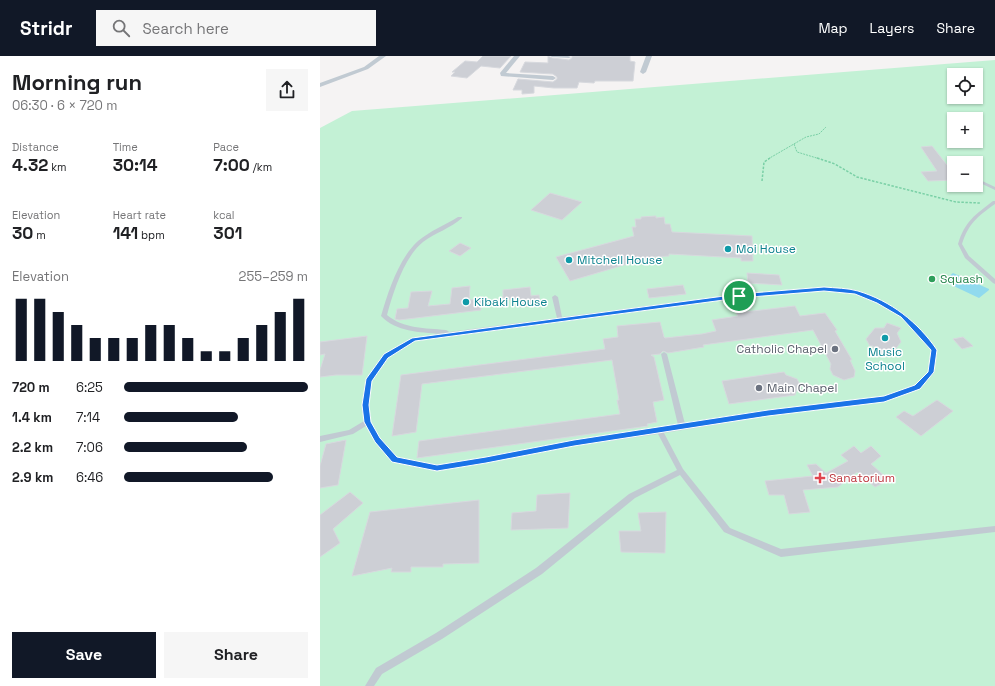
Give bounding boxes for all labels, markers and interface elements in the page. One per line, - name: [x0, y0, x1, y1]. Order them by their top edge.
- search box: [96, 10, 376, 46]
- text: Stridr: [20, 16, 72, 41]
- icon: search: [110, 17, 132, 39]
- text: Search here: [142, 19, 229, 38]
- text: Map: [818, 19, 848, 37]
- text: Layers: [870, 19, 914, 37]
- text: Share: [936, 19, 975, 37]
- text: Morning run: [12, 68, 142, 96]
- map controls: [947, 68, 983, 192]
- button: locate: [947, 68, 983, 104]
- button: share: [266, 69, 308, 111]
- text: 06:30 · 6 × 720 m: [12, 97, 117, 114]
- button: +: [947, 112, 983, 148]
- text: Distance: [12, 140, 59, 154]
- text: Time: [113, 140, 138, 154]
- text: Pace: [213, 140, 239, 154]
- text: 4.32: [12, 154, 48, 176]
- text: 30:14: [113, 154, 158, 176]
- text: 7:00: [213, 154, 250, 176]
- button: −: [947, 156, 983, 192]
- text: km: [48, 160, 67, 174]
- text: /km: [250, 160, 272, 174]
- text: Elevation: [12, 208, 60, 222]
- text: Heart rate: [113, 208, 166, 222]
- text: kcal: [213, 208, 235, 222]
- text: 30: [12, 222, 33, 244]
- text: 141: [113, 222, 138, 244]
- text: 301: [213, 222, 242, 244]
- text: m: [33, 228, 46, 242]
- text: bpm: [138, 228, 165, 242]
- place label: Moi House: [736, 241, 796, 257]
- marker: Moi House: [723, 244, 733, 254]
- place label: Mitchell House: [577, 252, 662, 268]
- marker: Mitchell House: [564, 255, 574, 265]
- text: Elevation: [12, 268, 69, 285]
- text: 255–259 m: [239, 268, 308, 285]
- place label: Squash: [940, 271, 983, 287]
- marker: Squash: [927, 274, 937, 284]
- pin: [722, 279, 756, 313]
- icon: arrive: [728, 285, 750, 307]
- place label: Kibaki House: [474, 294, 547, 310]
- marker: Kibaki House: [461, 297, 471, 307]
- marker: Music School: [880, 333, 890, 343]
- place label: Catholic Chapel: [737, 341, 827, 357]
- marker: Catholic Chapel: [830, 344, 840, 354]
- place label: Music School: [865, 344, 905, 374]
- text: 720 m: [12, 379, 50, 396]
- text: 6:25: [76, 379, 103, 396]
- place label: Main Chapel: [767, 380, 837, 396]
- marker: Main Chapel: [754, 383, 764, 393]
- text: 1.4 km: [12, 409, 52, 426]
- text: 7:14: [76, 409, 100, 426]
- text: 2.2 km: [12, 439, 53, 456]
- text: 7:06: [76, 439, 103, 456]
- text: 2.9 km: [12, 469, 53, 486]
- text: 6:46: [76, 469, 103, 486]
- place label: Sanatorium: [829, 470, 895, 486]
- marker: Sanatorium: [814, 472, 826, 484]
- button: Save: [12, 632, 156, 678]
- button: Share: [164, 632, 308, 678]

